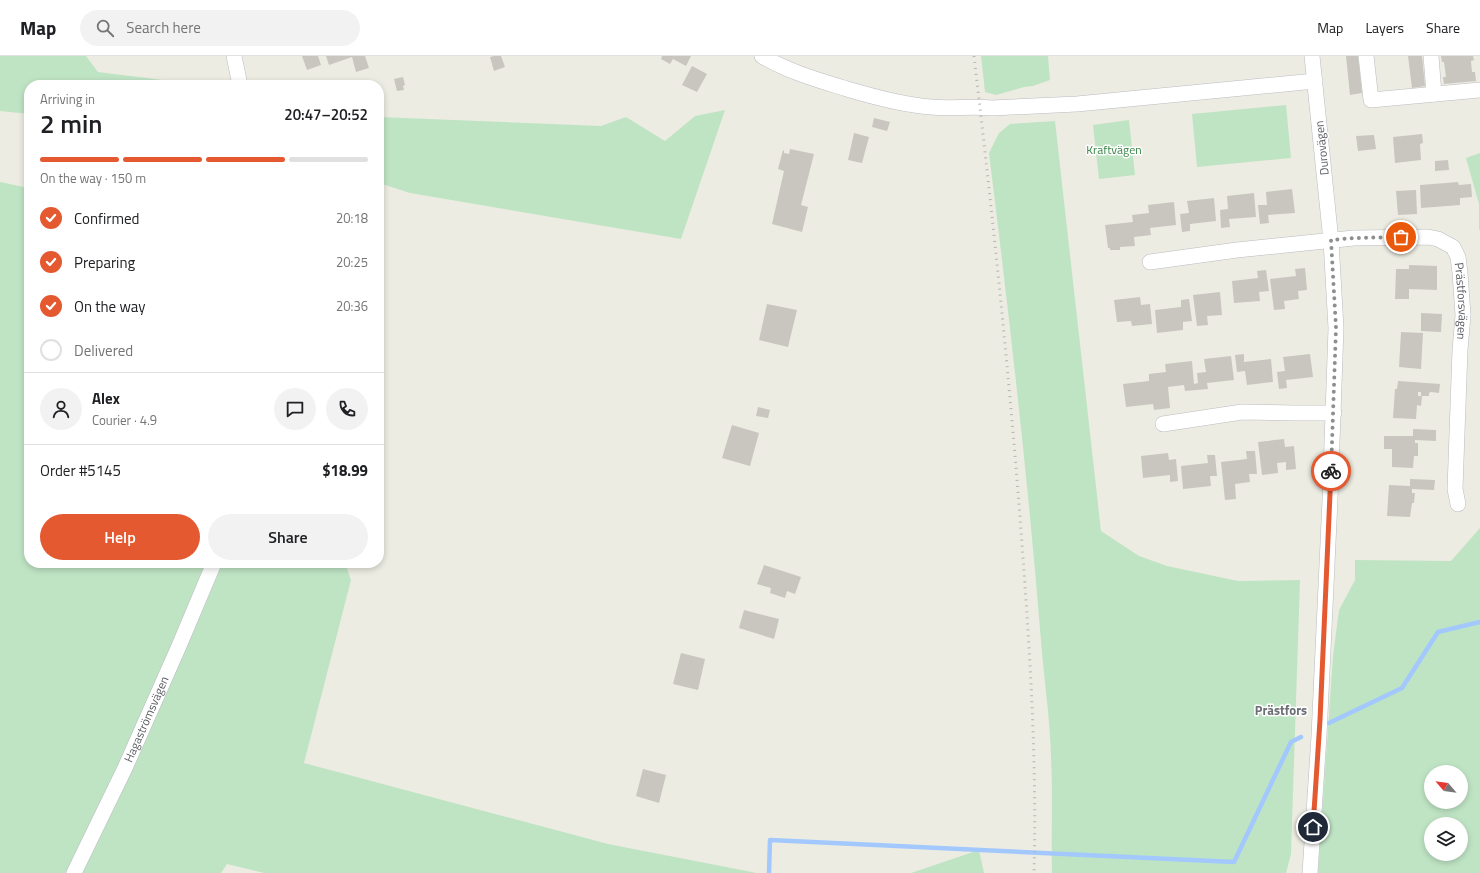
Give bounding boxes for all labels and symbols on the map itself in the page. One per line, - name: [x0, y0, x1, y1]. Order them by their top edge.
- street label: Durovägen: [1309, 120, 1334, 176]
- park label: Kraftvägen: [1086, 140, 1142, 159]
- pin: [1384, 220, 1418, 254]
- street label: Prästforsvägen: [1450, 261, 1473, 340]
- courier: [1311, 451, 1351, 491]
- street label: Hagaströmsvägen: [119, 673, 174, 765]
- district label: Prästfors: [1255, 700, 1307, 720]
- north arrow: [1424, 765, 1468, 809]
- pin: [1296, 810, 1330, 844]

